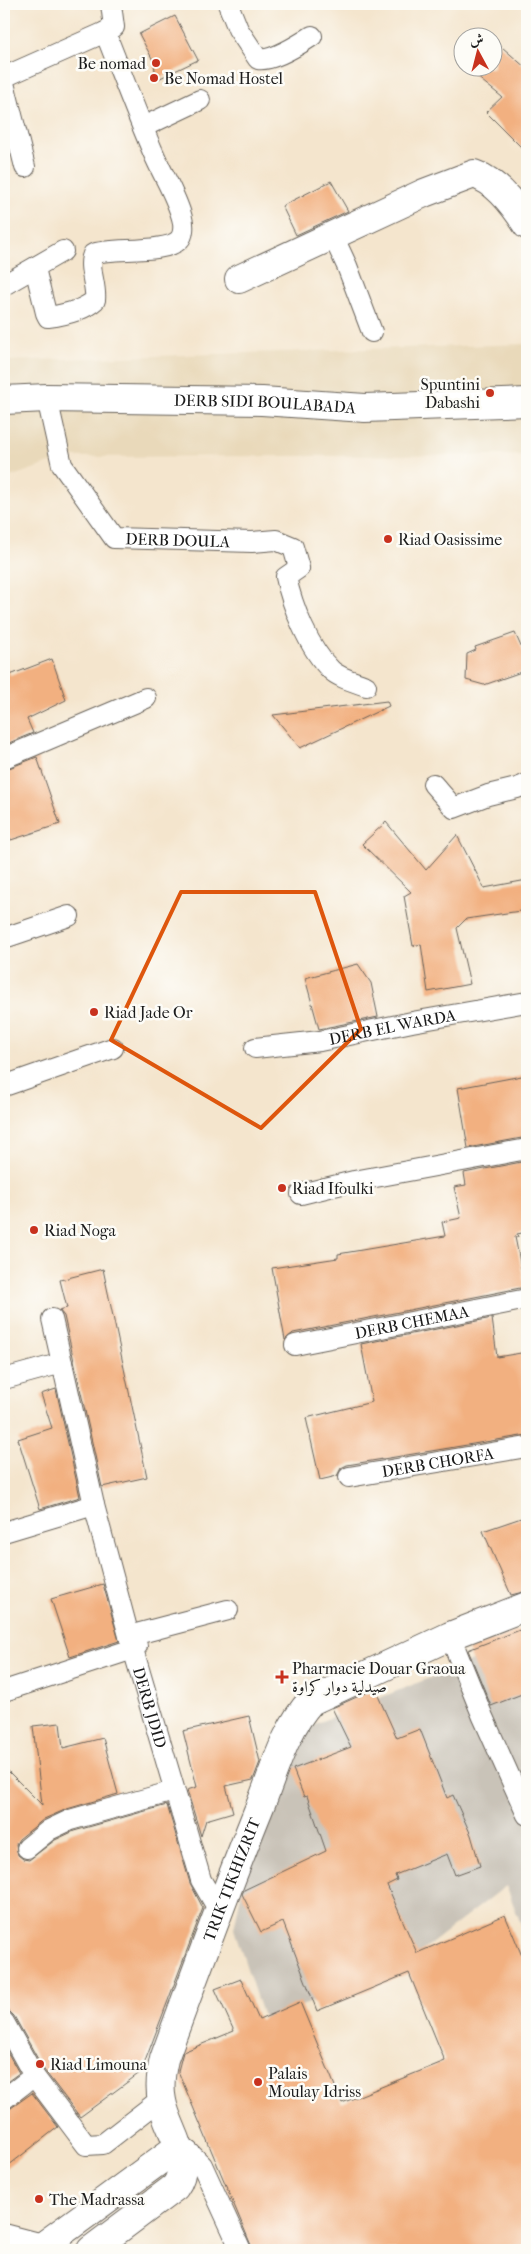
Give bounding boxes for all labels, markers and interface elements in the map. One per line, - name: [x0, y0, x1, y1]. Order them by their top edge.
- north arrow: [454, 28, 504, 78]
- text: ش: [469, 30, 485, 49]
- place label: Be nomad: [78, 54, 146, 73]
- marker: Be nomad: [150, 57, 162, 69]
- place label: Be Nomad Hostel: [164, 69, 284, 88]
- marker: Be Nomad Hostel: [148, 72, 160, 84]
- place label: Spuntini Dabashi: [420, 375, 480, 412]
- marker: Spuntini Dabashi: [484, 387, 496, 399]
- street label: DERB SIDI BOULABADA: [174, 390, 357, 417]
- street label: DERB DOULA: [125, 529, 231, 551]
- place label: Riad Oasissime: [398, 530, 502, 549]
- marker: Riad Oasissime: [382, 533, 394, 545]
- place label: Riad Jade Or: [104, 1003, 193, 1022]
- street label: DERB EL WARDA: [327, 1005, 458, 1048]
- marker: Riad Jade Or: [88, 1006, 100, 1018]
- place label: Riad Ifoulki: [292, 1179, 374, 1198]
- marker: Riad Ifoulki: [276, 1182, 288, 1194]
- place label: Riad Noga: [44, 1221, 116, 1240]
- marker: Riad Noga: [28, 1224, 40, 1236]
- street label: DERB CHEMAA: [353, 1301, 471, 1342]
- street label: DERB CHORFA: [380, 1443, 496, 1481]
- place label: Pharmacie Douar Graoua صيدلية دوار كراوة: [292, 1659, 466, 1697]
- street label: DERB JDID: [129, 1665, 171, 1750]
- marker: Pharmacie Douar Graoua صيدلية دوار كراوة: [276, 1671, 288, 1683]
- street label: TRIK TIKHIZRIT: [199, 1815, 264, 1944]
- place label: Riad Limouna: [50, 2055, 148, 2074]
- marker: Riad Limouna: [34, 2058, 46, 2070]
- place label: Palais Moulay Idriss: [268, 2064, 361, 2101]
- marker: Palais Moulay Idriss: [252, 2076, 264, 2088]
- place label: The Madrassa: [49, 2190, 145, 2209]
- marker: The Madrassa: [33, 2193, 45, 2205]

